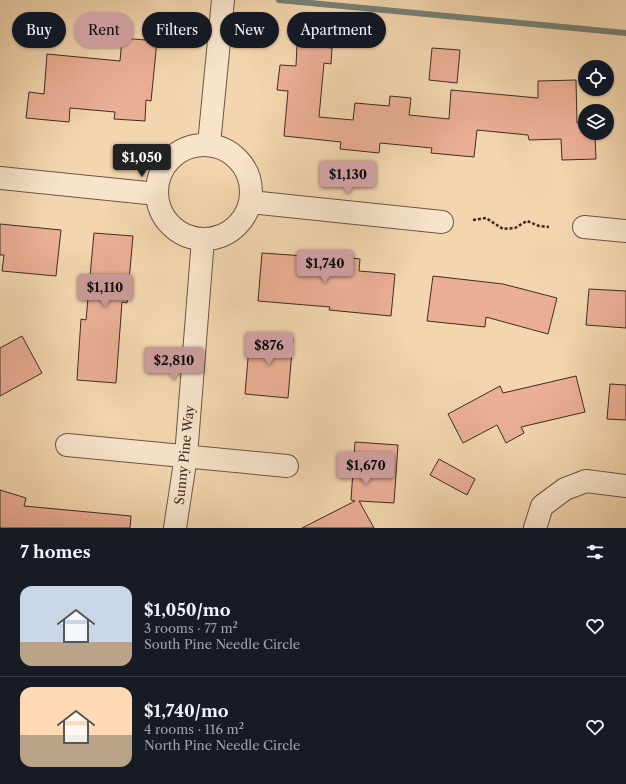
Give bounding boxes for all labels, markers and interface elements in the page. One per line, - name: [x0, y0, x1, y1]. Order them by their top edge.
- chip: Buy: [12, 12, 66, 48]
- chip: Rent: [74, 12, 134, 48]
- chip: Filters: [142, 12, 212, 48]
- chip: New: [220, 12, 279, 48]
- chip: Apartment: [287, 12, 386, 48]
- map controls: [578, 60, 614, 140]
- button: locate: [578, 60, 614, 96]
- button: layers: [578, 104, 614, 140]
- pin: $1,050: [109, 144, 175, 178]
- text: $1,050: [122, 149, 162, 165]
- pin: $1,130: [315, 161, 381, 195]
- text: $1,130: [329, 166, 367, 182]
- pin: $1,740: [292, 250, 358, 284]
- text: $1,740: [306, 255, 344, 271]
- pin: $1,110: [72, 274, 138, 308]
- text: $1,110: [87, 279, 123, 295]
- pin: $876: [245, 332, 293, 366]
- text: $876: [254, 337, 284, 353]
- pin: $2,810: [141, 347, 207, 381]
- text: $2,810: [154, 352, 194, 368]
- street label: Sunny Pine Way: [171, 404, 197, 505]
- pin: $1,670: [333, 452, 399, 486]
- text: $1,670: [346, 457, 386, 473]
- icon: filters: [584, 541, 606, 563]
- text: 7 homes: [20, 542, 91, 562]
- text: $1,050/mo: [144, 600, 231, 620]
- icon: home: [52, 602, 100, 650]
- icon: heart: [584, 615, 606, 637]
- text: 3 rooms · 77 m²: [144, 620, 238, 636]
- text: South Pine Needle Circle: [144, 636, 300, 652]
- text: $1,740/mo: [144, 701, 229, 721]
- icon: home: [52, 703, 100, 751]
- icon: heart: [584, 716, 606, 738]
- text: 4 rooms · 116 m²: [144, 721, 244, 737]
- text: North Pine Needle Circle: [144, 737, 300, 753]

